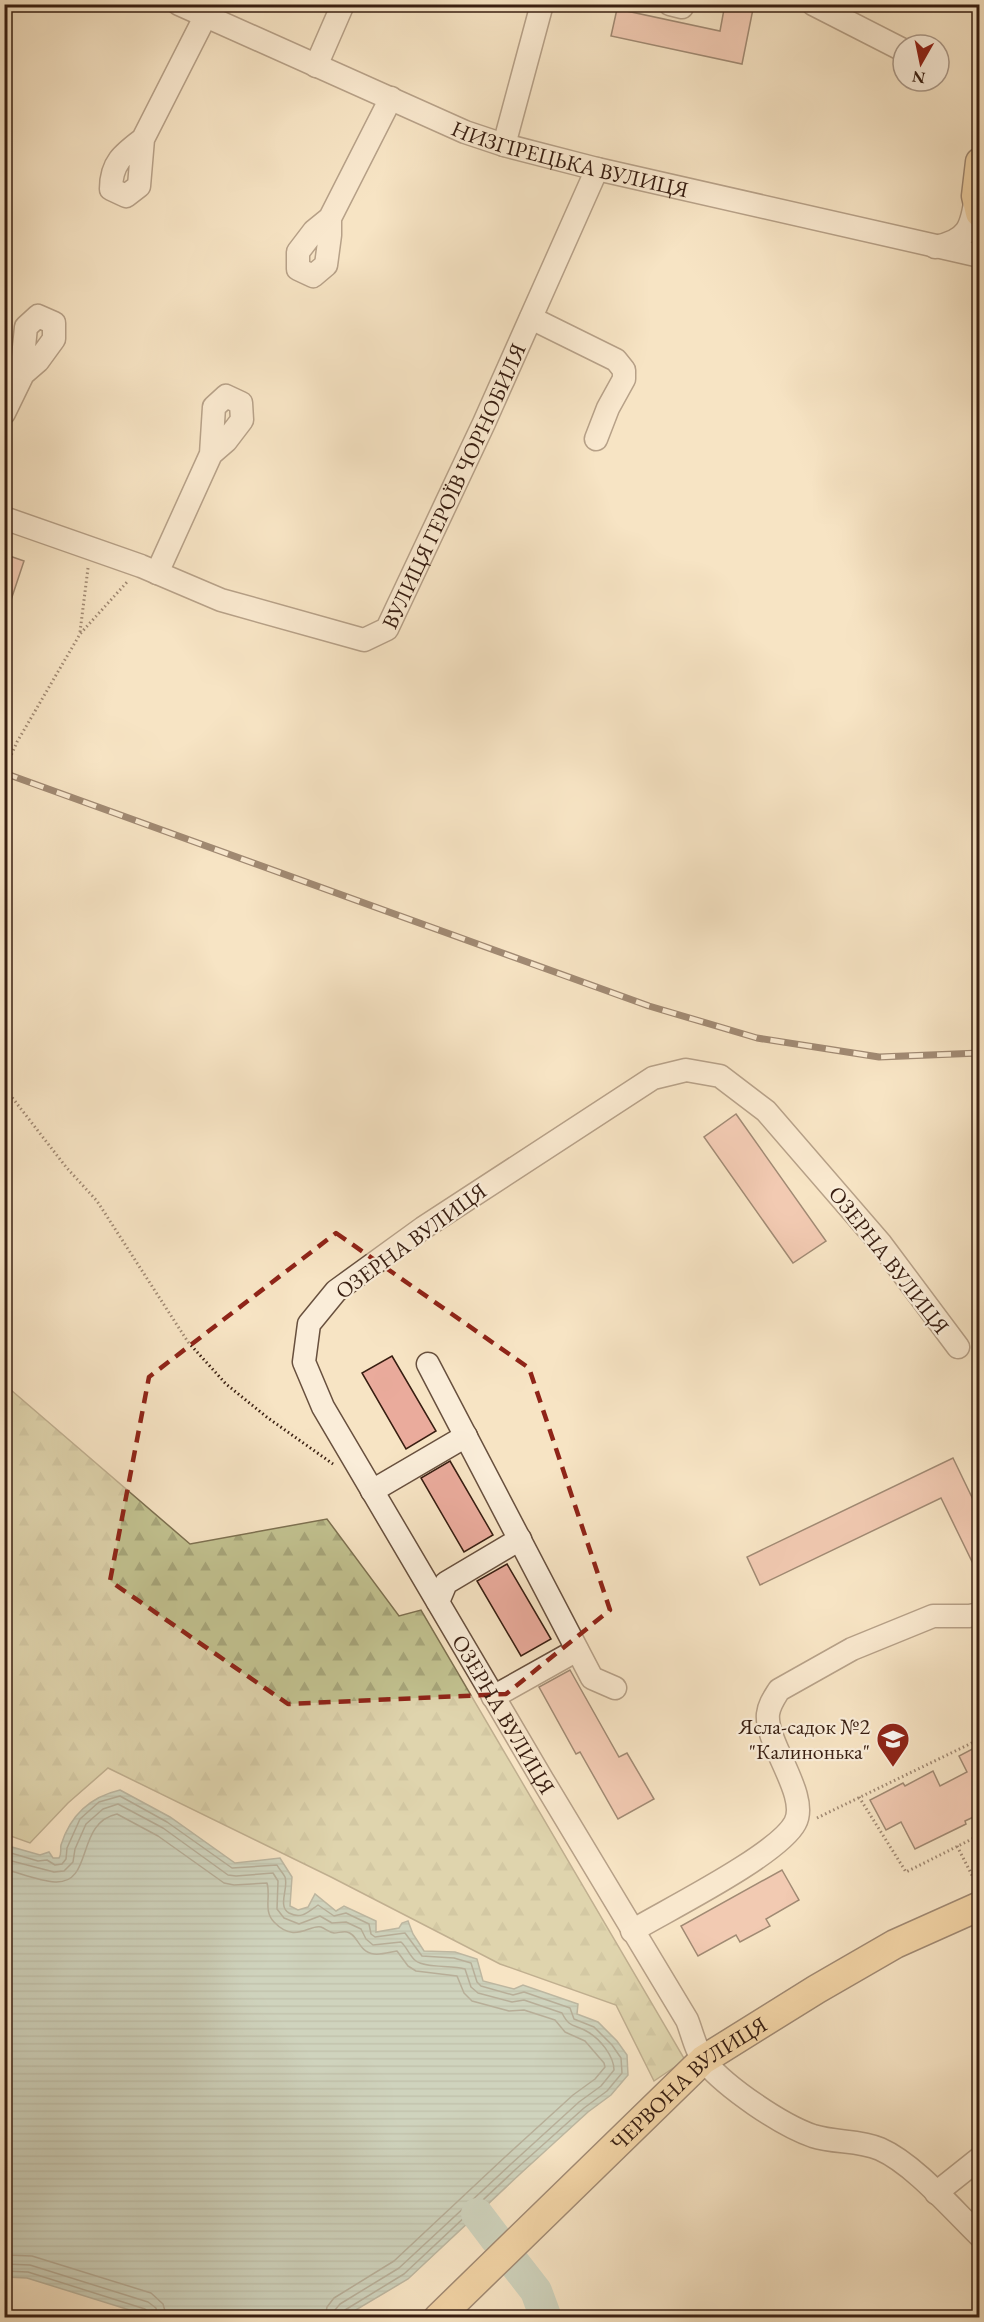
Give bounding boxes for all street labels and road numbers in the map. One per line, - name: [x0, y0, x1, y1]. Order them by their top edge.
- street label: НИЗГІРЕЦЬКА ВУЛИЦЯ: [447, 113, 692, 204]
- street label: ВУЛИЦЯ ГЕРОЇВ ЧОРНОБИЛЯ: [375, 338, 532, 633]
- street label: ОЗЕРНА ВУЛИЦЯ: [330, 1176, 493, 1306]
- street label: ОЗЕРНА ВУЛИЦЯ: [822, 1180, 956, 1340]
- street label: ОЗЕРНА ВУЛИЦЯ: [446, 1629, 562, 1800]
- street label: ЧЕРВОНА ВУЛИЦЯ: [604, 2009, 773, 2157]

